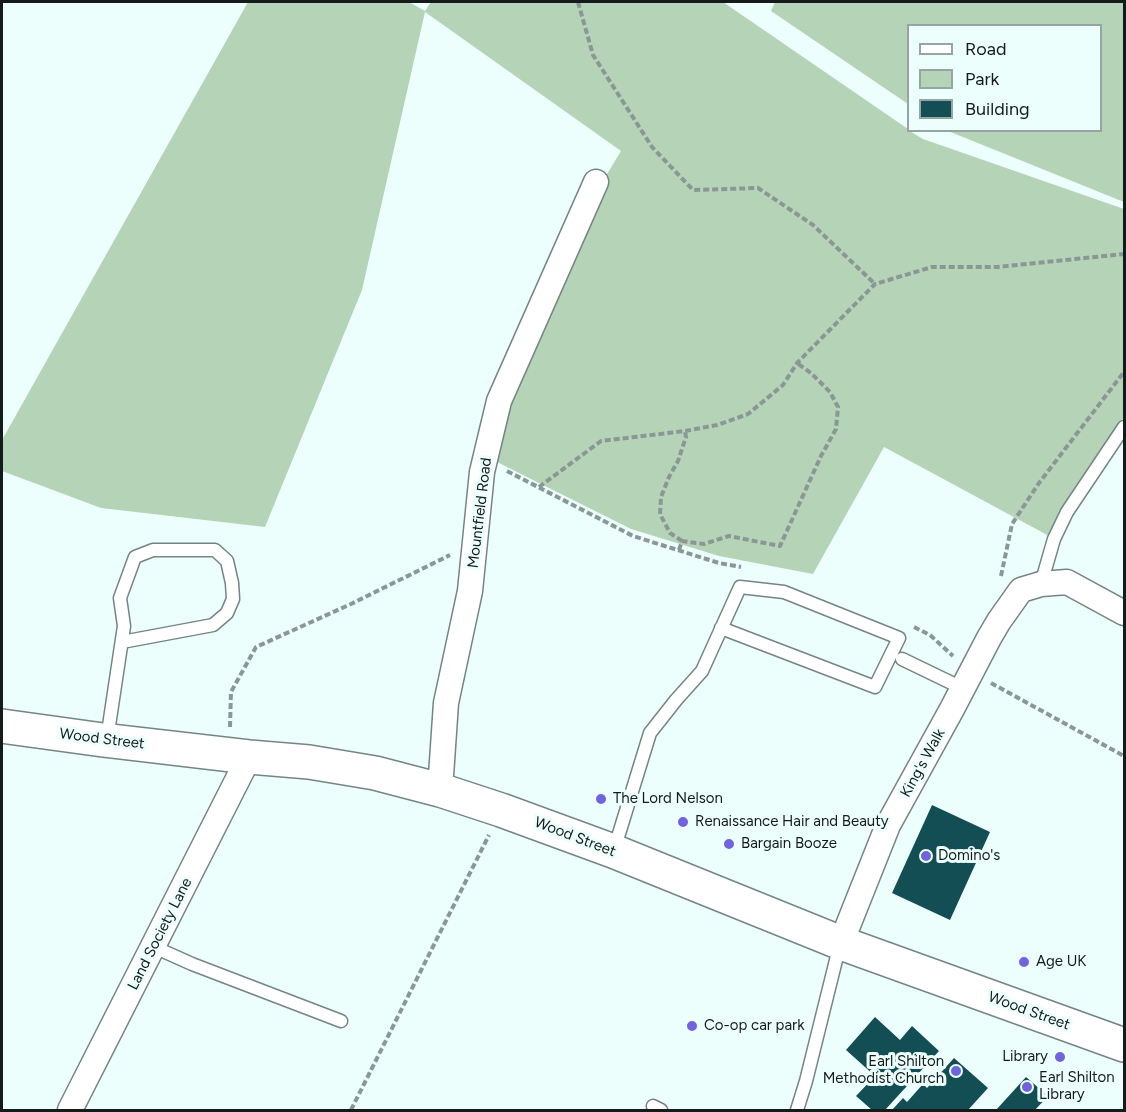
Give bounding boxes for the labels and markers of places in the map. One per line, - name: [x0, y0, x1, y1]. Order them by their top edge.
- place label: The Lord Nelson: [613, 790, 723, 808]
- marker: The Lord Nelson: [594, 792, 608, 806]
- place label: Renaissance Hair and Beauty: [695, 813, 889, 831]
- marker: Renaissance Hair and Beauty: [676, 815, 690, 829]
- place label: Bargain Booze: [741, 835, 837, 853]
- marker: Bargain Booze: [722, 837, 736, 851]
- place label: Domino's: [938, 847, 1000, 865]
- marker: Domino's: [919, 849, 933, 863]
- place label: Age UK: [1036, 953, 1087, 971]
- marker: Age UK: [1017, 955, 1031, 969]
- place label: Co-op car park: [704, 1017, 804, 1035]
- marker: Co-op car park: [685, 1019, 699, 1033]
- place label: Library: [1002, 1048, 1048, 1066]
- marker: Library: [1053, 1050, 1067, 1064]
- place label: Earl Shilton Methodist Church: [823, 1053, 944, 1088]
- marker: Earl Shilton Methodist Church: [949, 1064, 963, 1078]
- place label: Earl Shilton Library: [1039, 1069, 1115, 1104]
- marker: Earl Shilton Library: [1020, 1080, 1034, 1094]

